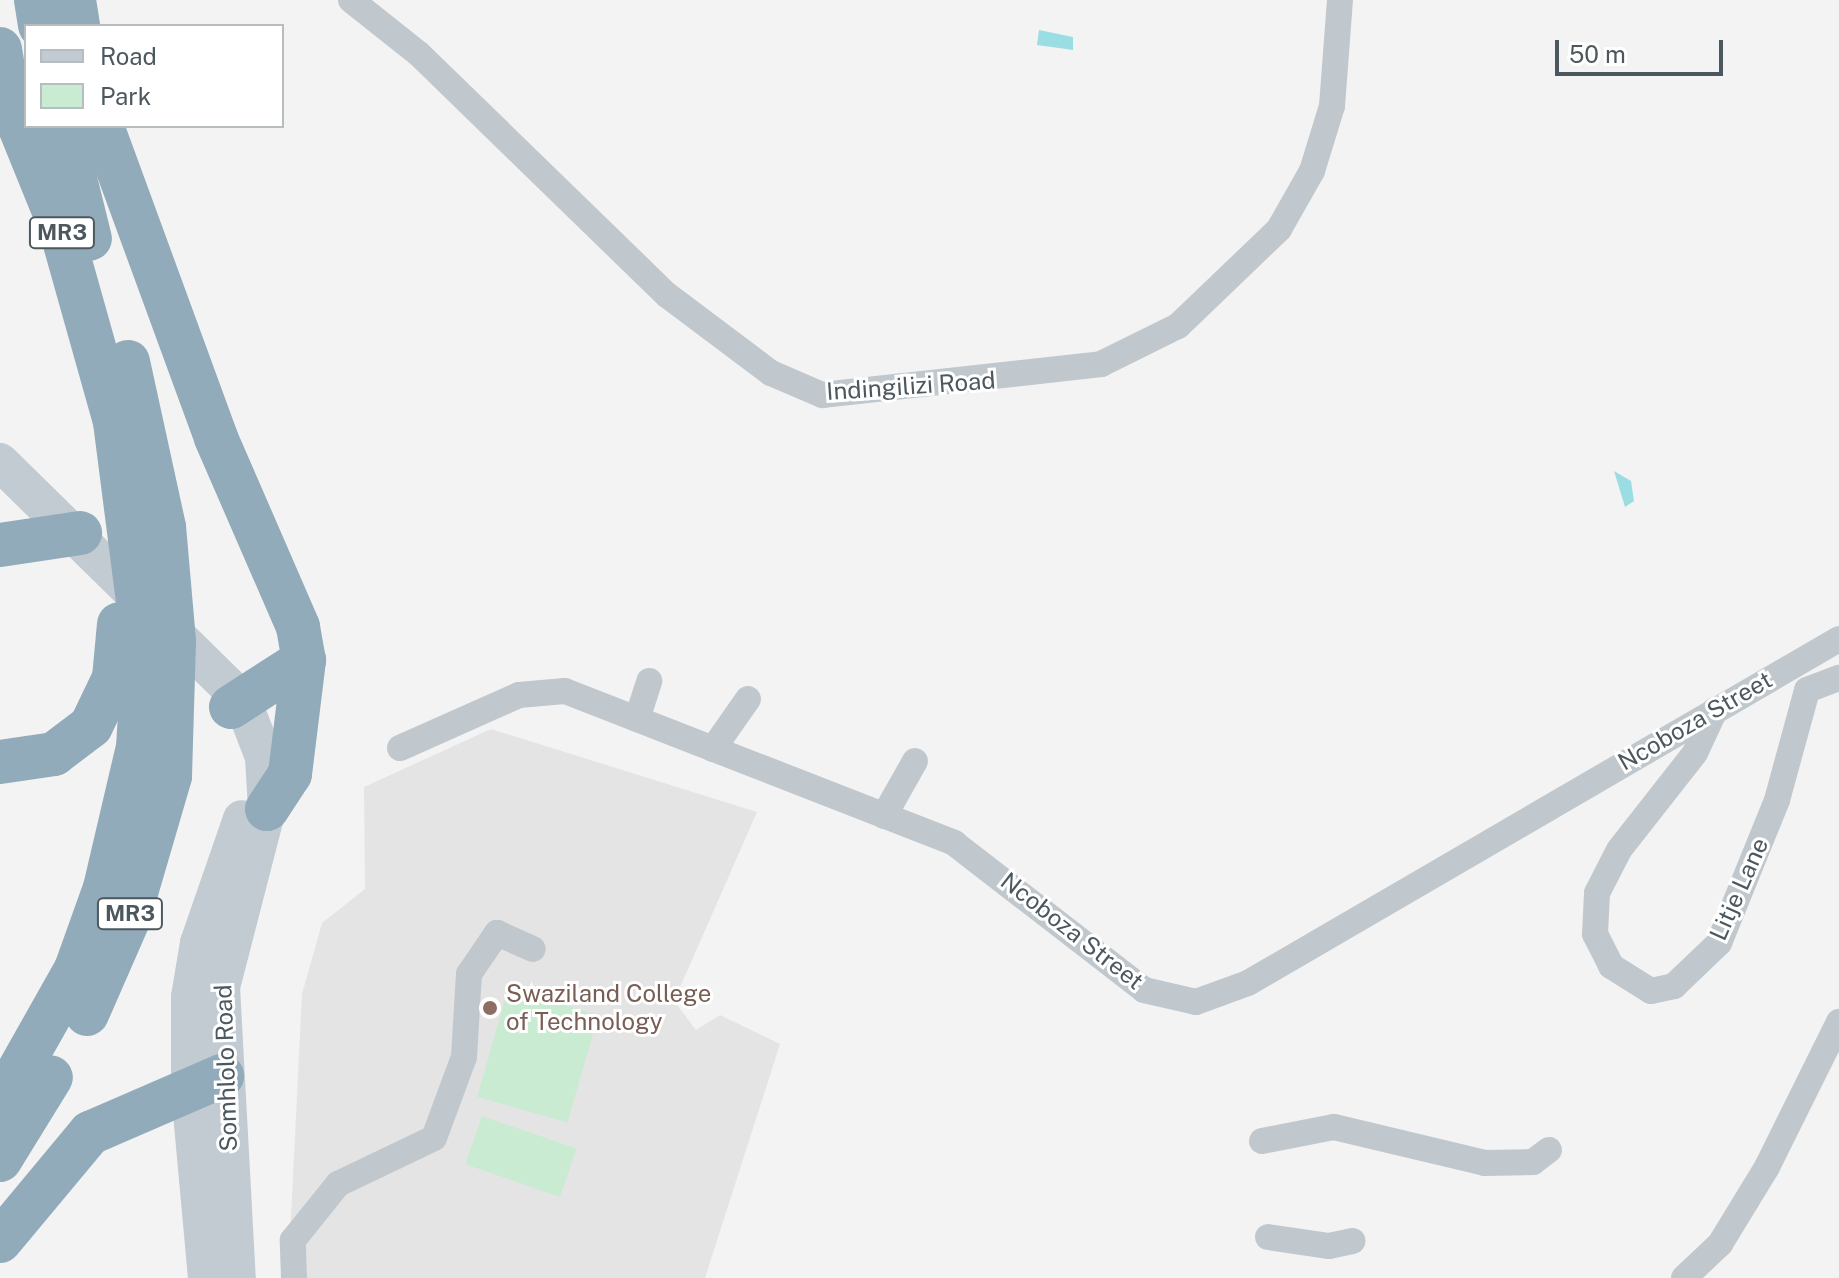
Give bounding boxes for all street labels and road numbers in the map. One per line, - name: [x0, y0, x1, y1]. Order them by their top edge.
- road number: MR3: [28, 215, 96, 251]
- street label: Indingilizi Road: [826, 366, 996, 406]
- street label: Ncoboza Street: [1613, 665, 1777, 777]
- street label: Litje Lane: [1704, 833, 1774, 945]
- street label: Ncoboza Street: [995, 866, 1149, 996]
- road number: MR3: [96, 896, 164, 932]
- street label: Somhlolo Road: [209, 984, 243, 1152]

